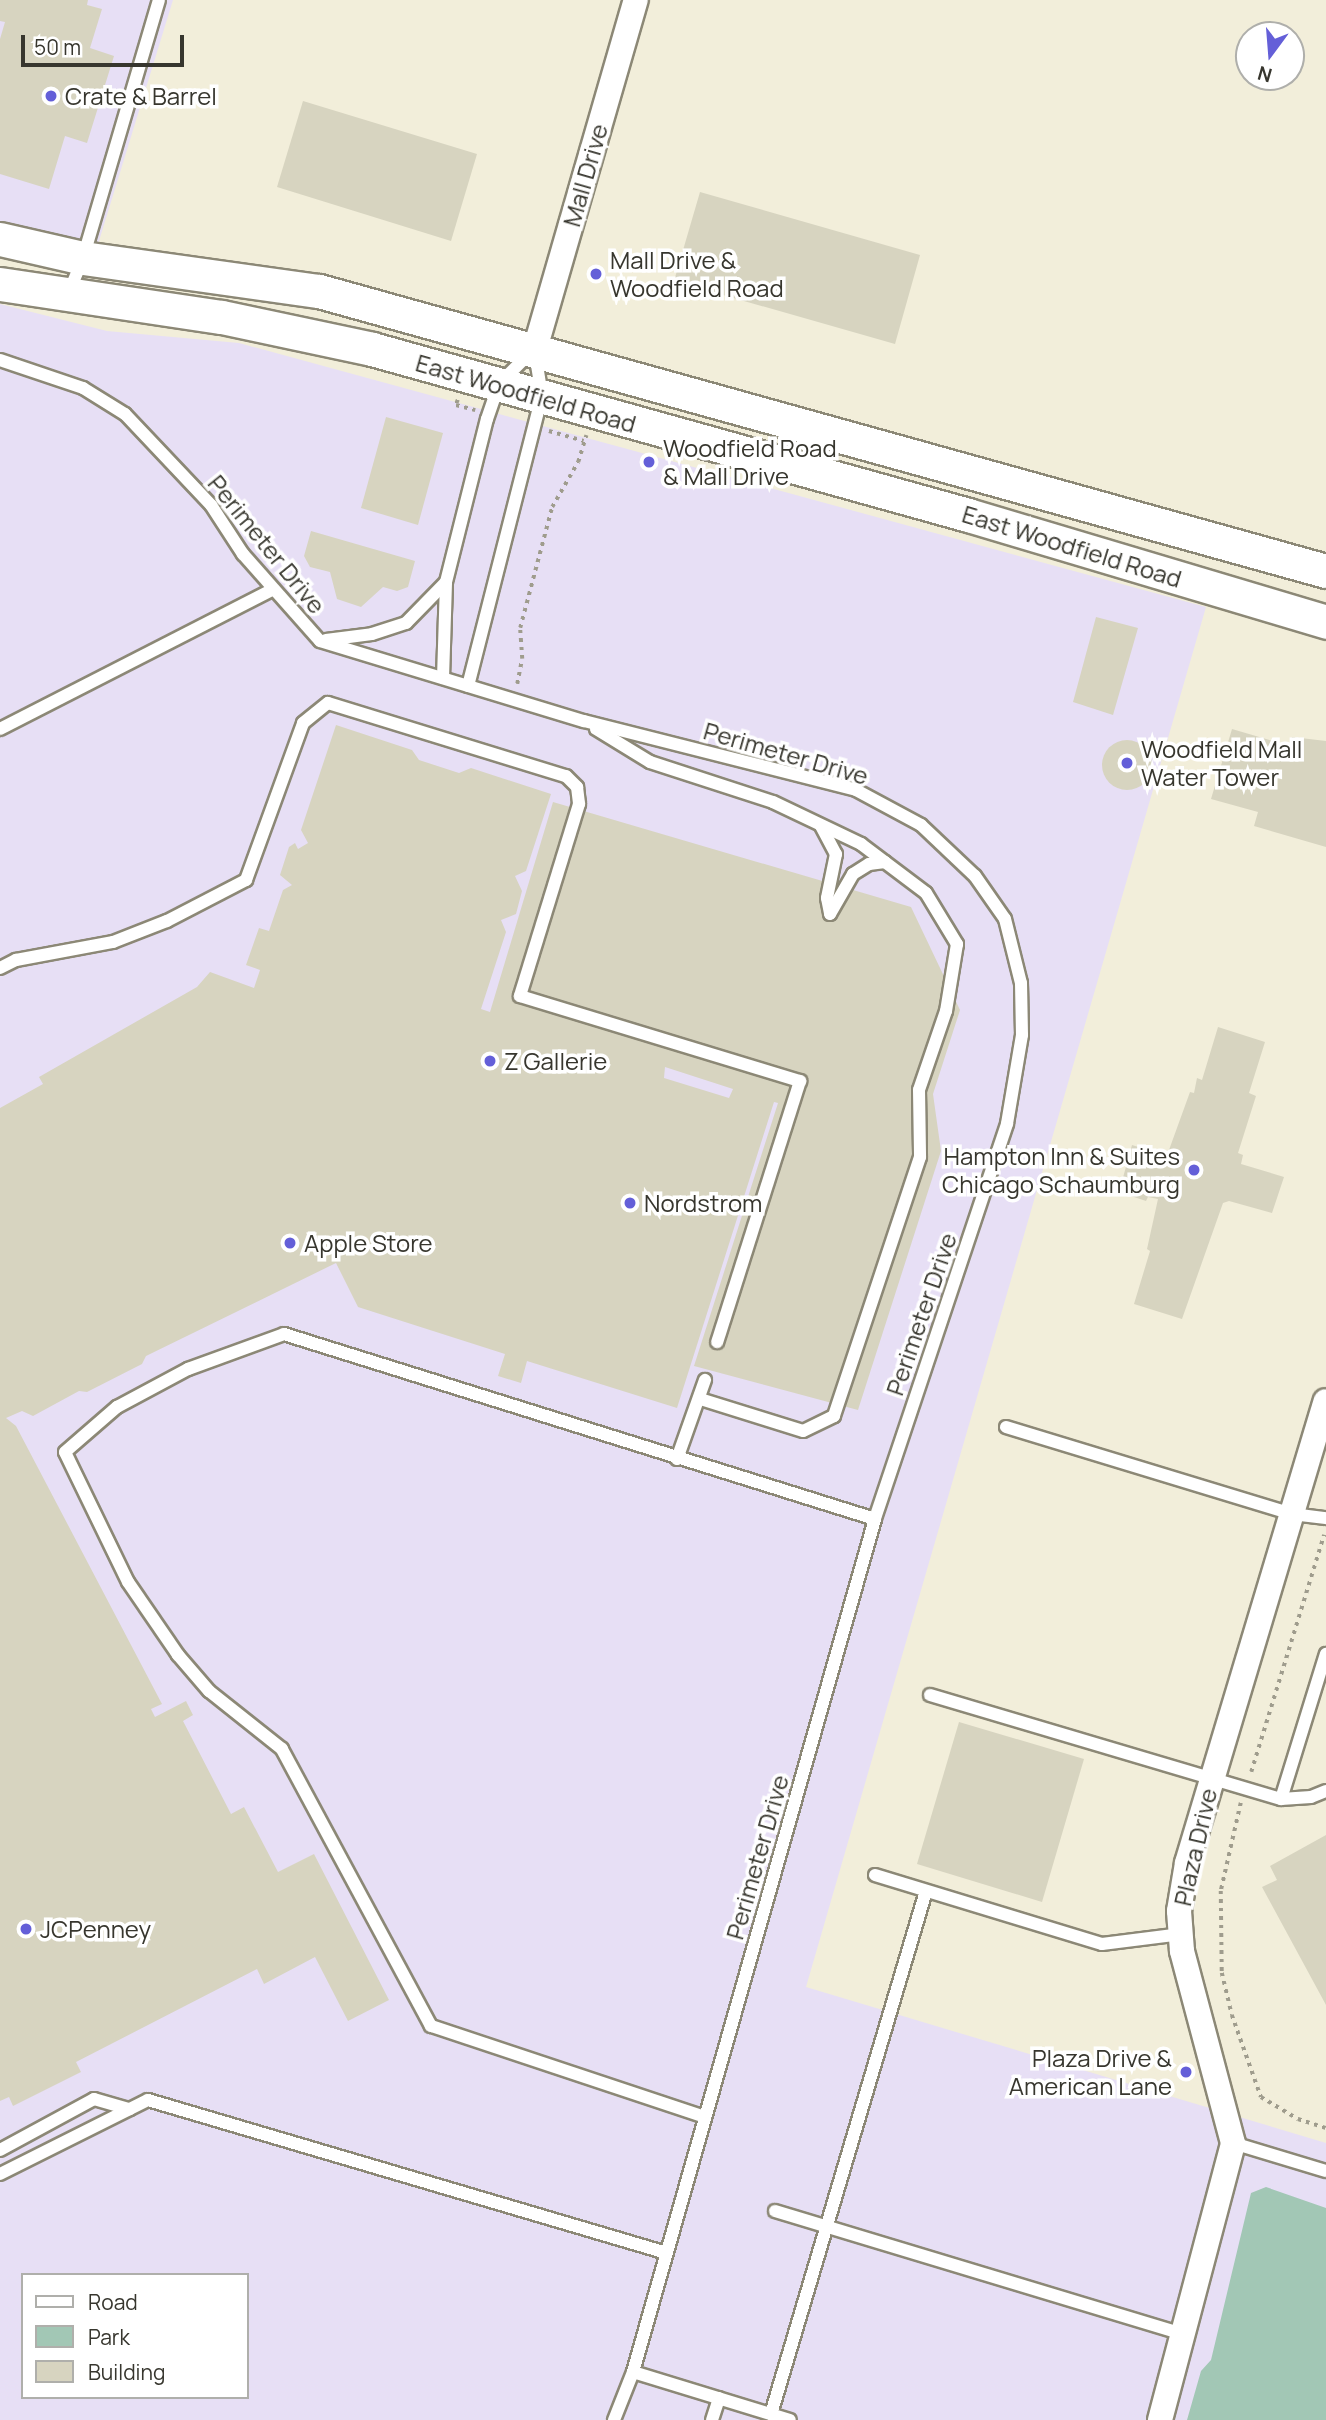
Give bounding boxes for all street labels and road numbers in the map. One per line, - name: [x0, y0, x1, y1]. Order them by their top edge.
- street label: Mall Drive: [557, 120, 613, 230]
- street label: East Woodfield Road: [413, 348, 639, 438]
- street label: Perimeter Drive: [202, 469, 332, 619]
- street label: East Woodfield Road: [959, 499, 1185, 593]
- street label: Perimeter Drive: [700, 716, 872, 790]
- street label: Perimeter Drive: [880, 1229, 962, 1399]
- street label: Perimeter Drive: [720, 1771, 794, 1943]
- street label: Plaza Drive: [1168, 1785, 1222, 1909]

